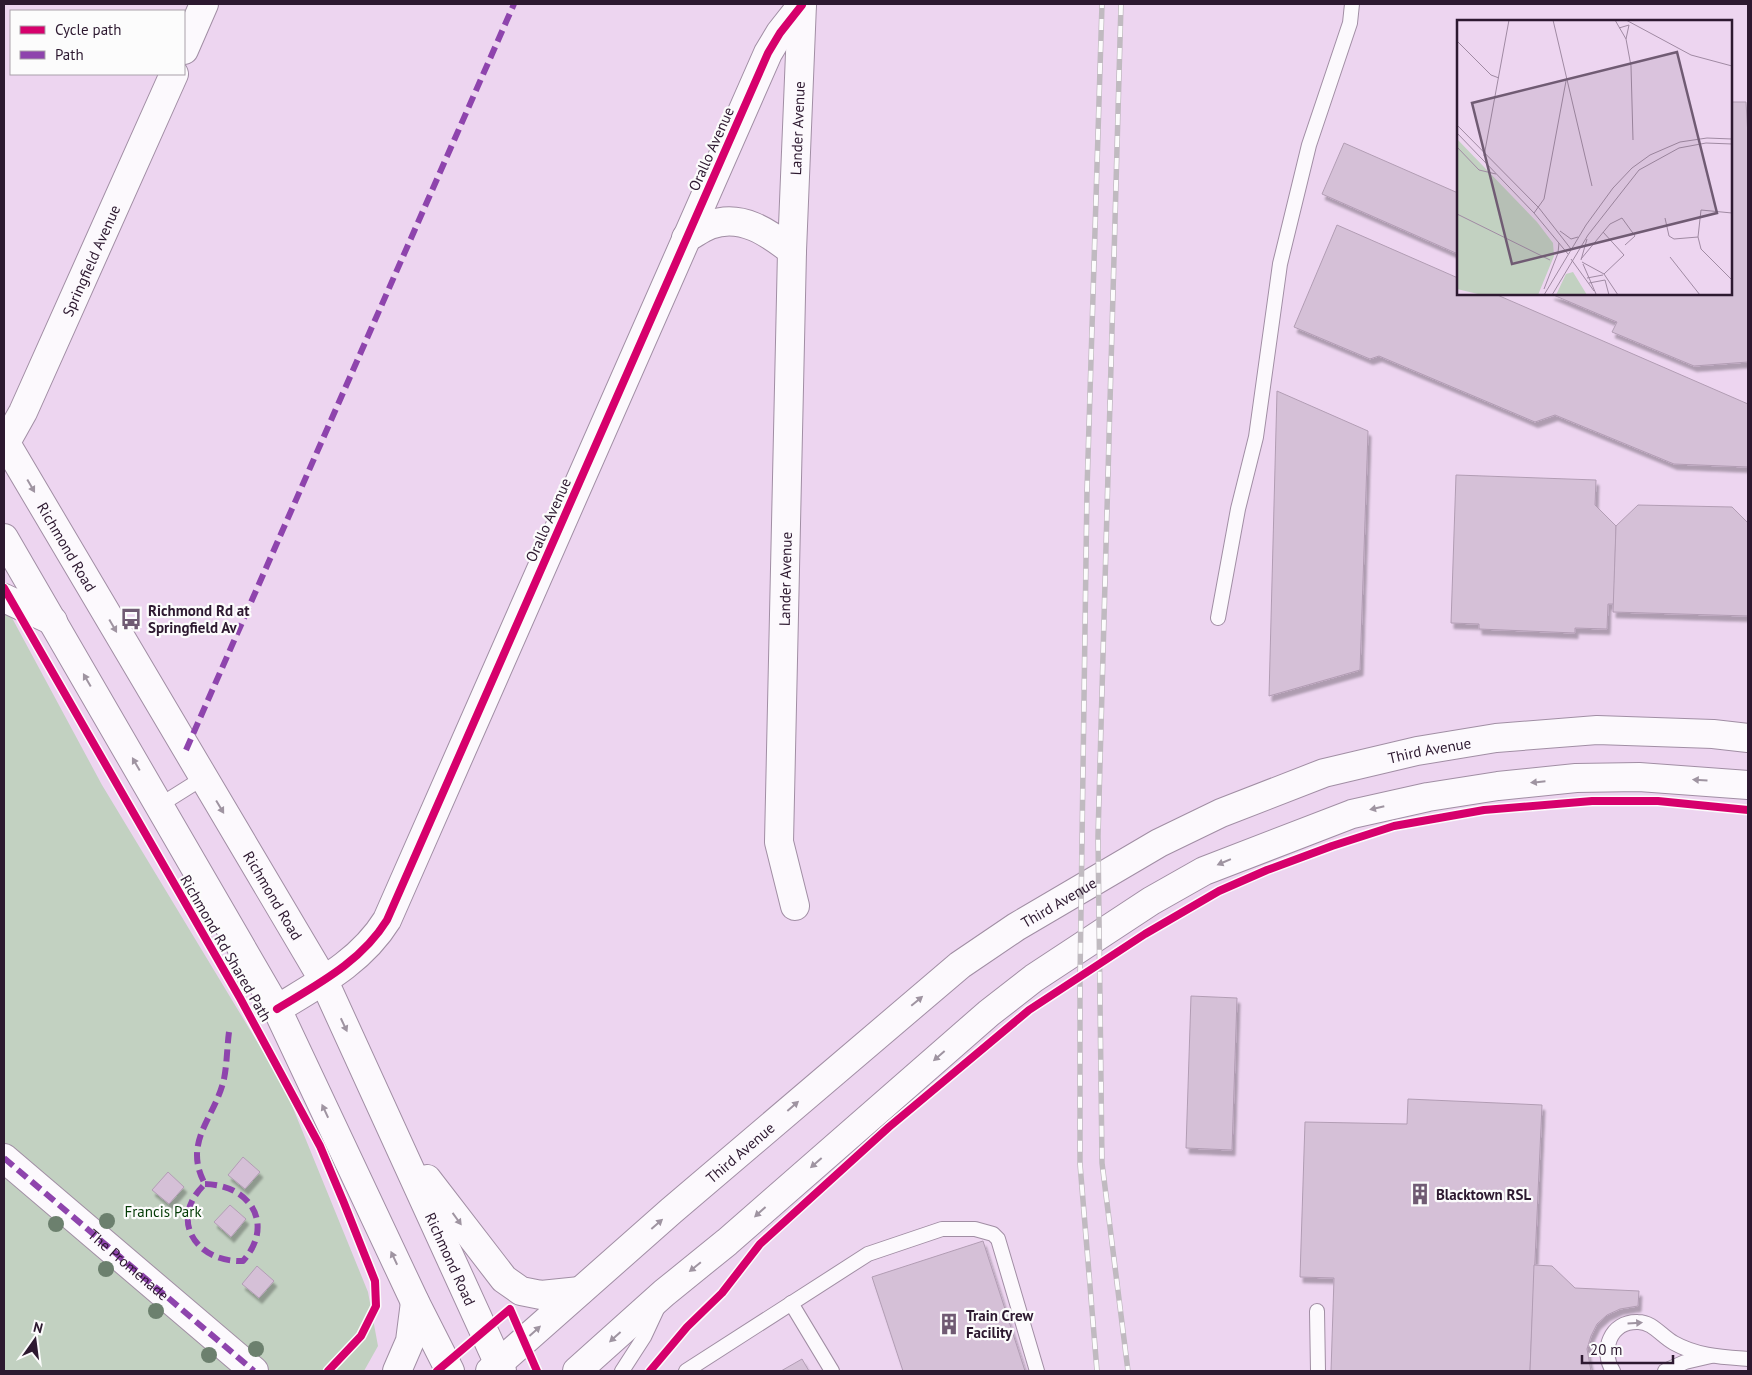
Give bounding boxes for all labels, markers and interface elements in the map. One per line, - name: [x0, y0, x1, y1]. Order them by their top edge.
- legend: [10, 10, 185, 75]
- text: Cycle path: [55, 20, 121, 39]
- inset map: [1457, 20, 1732, 295]
- text: Path: [55, 45, 84, 64]
- street label: Lander Avenue: [786, 81, 808, 176]
- street label: Orallo Avenue: [684, 104, 738, 194]
- street label: Springfield Avenue: [58, 202, 124, 319]
- street label: Orallo Avenue: [521, 475, 575, 565]
- one-way arrow: [26, 480, 35, 493]
- street label: Richmond Road: [33, 499, 101, 595]
- street label: Lander Avenue: [774, 532, 795, 626]
- place label: Richmond Rd at Springfield Av: [148, 601, 250, 637]
- bus stop icon: Richmond Rd at Springfield Av: [118, 606, 144, 632]
- one-way arrow: [109, 620, 118, 633]
- one-way arrow: [83, 672, 91, 687]
- street label: Third Avenue: [1386, 733, 1472, 767]
- one-way arrow: [131, 757, 140, 770]
- one-way arrow: [1692, 776, 1708, 784]
- one-way arrow: [1529, 778, 1545, 786]
- one-way arrow: [216, 801, 225, 814]
- one-way arrow: [1370, 804, 1385, 812]
- street label: Richmond Road: [240, 847, 307, 943]
- one-way arrow: [1217, 859, 1231, 867]
- street label: Richmond Rd Shared Path: [176, 871, 276, 1025]
- street label: Third Avenue: [1017, 873, 1100, 932]
- one-way arrow: [911, 996, 923, 1007]
- one-way arrow: [340, 1018, 348, 1032]
- one-way arrow: [932, 1051, 945, 1062]
- one-way arrow: [787, 1101, 800, 1112]
- one-way arrow: [320, 1104, 329, 1119]
- street label: Third Avenue: [702, 1118, 778, 1187]
- one-way arrow: [809, 1157, 822, 1168]
- building icon: Blacktown RSL: [1407, 1181, 1433, 1207]
- place label: Blacktown RSL: [1436, 1185, 1531, 1204]
- park label: Francis Park: [124, 1202, 202, 1221]
- one-way arrow: [754, 1206, 766, 1218]
- street label: Richmond Road: [421, 1209, 480, 1308]
- one-way arrow: [451, 1212, 462, 1225]
- one-way arrow: [650, 1218, 663, 1229]
- street label: The Promenade: [84, 1225, 173, 1304]
- one-way arrow: [390, 1251, 398, 1265]
- one-way arrow: [689, 1262, 702, 1273]
- place label: Train Crew Facility: [966, 1306, 1033, 1342]
- building icon: Train Crew Facility: [936, 1311, 962, 1337]
- north arrow: [10, 1315, 60, 1365]
- text: N: [32, 1318, 45, 1337]
- one-way arrow: [1627, 1319, 1643, 1327]
- one-way arrow: [529, 1325, 541, 1337]
- one-way arrow: [609, 1331, 621, 1343]
- scale bar: [1582, 1332, 1673, 1364]
- text: 20 m: [1590, 1340, 1623, 1359]

